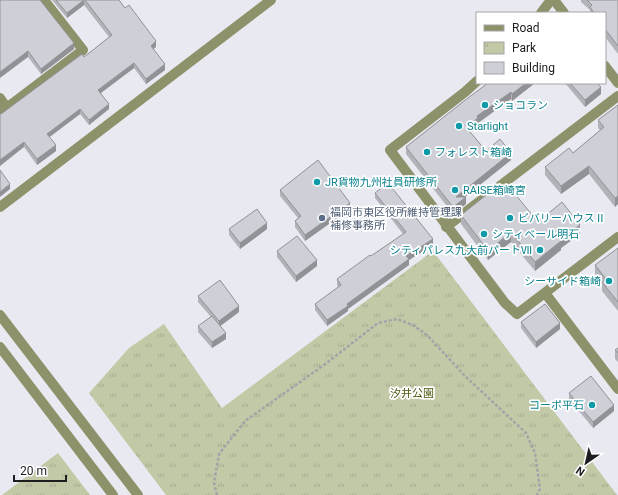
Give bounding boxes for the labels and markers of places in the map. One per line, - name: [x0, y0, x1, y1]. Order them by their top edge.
- place label: ショコラン: [493, 99, 548, 112]
- marker: ショコラン: [480, 100, 490, 110]
- place label: Starlight: [467, 120, 508, 133]
- marker: Starlight: [454, 121, 464, 131]
- place label: フォレスト箱崎: [435, 146, 512, 159]
- marker: フォレスト箱崎: [422, 147, 432, 157]
- place label: JR貨物九州社員研修所: [325, 176, 438, 189]
- marker: JR貨物九州社員研修所: [312, 177, 322, 187]
- place label: RAISE箱崎宮: [463, 184, 526, 197]
- marker: RAISE箱崎宮: [450, 185, 460, 195]
- place label: 福岡市東区役所維持管理課 補修事務所: [330, 206, 462, 232]
- place label: ビバリーハウスⅡ: [518, 212, 606, 225]
- marker: 福岡市東区役所維持管理課 補修事務所: [317, 213, 327, 223]
- marker: ビバリーハウスⅡ: [505, 213, 515, 223]
- place label: シティベール明石: [492, 228, 579, 241]
- marker: シティベール明石: [479, 229, 489, 239]
- place label: シティパレス九大前パートⅦ: [390, 244, 532, 257]
- marker: シティパレス九大前パートⅦ: [535, 245, 545, 255]
- place label: シーサイド箱崎: [524, 275, 601, 288]
- marker: シーサイド箱崎: [604, 276, 614, 286]
- place label: コーポ平石: [529, 399, 584, 412]
- marker: コーポ平石: [587, 400, 597, 410]

